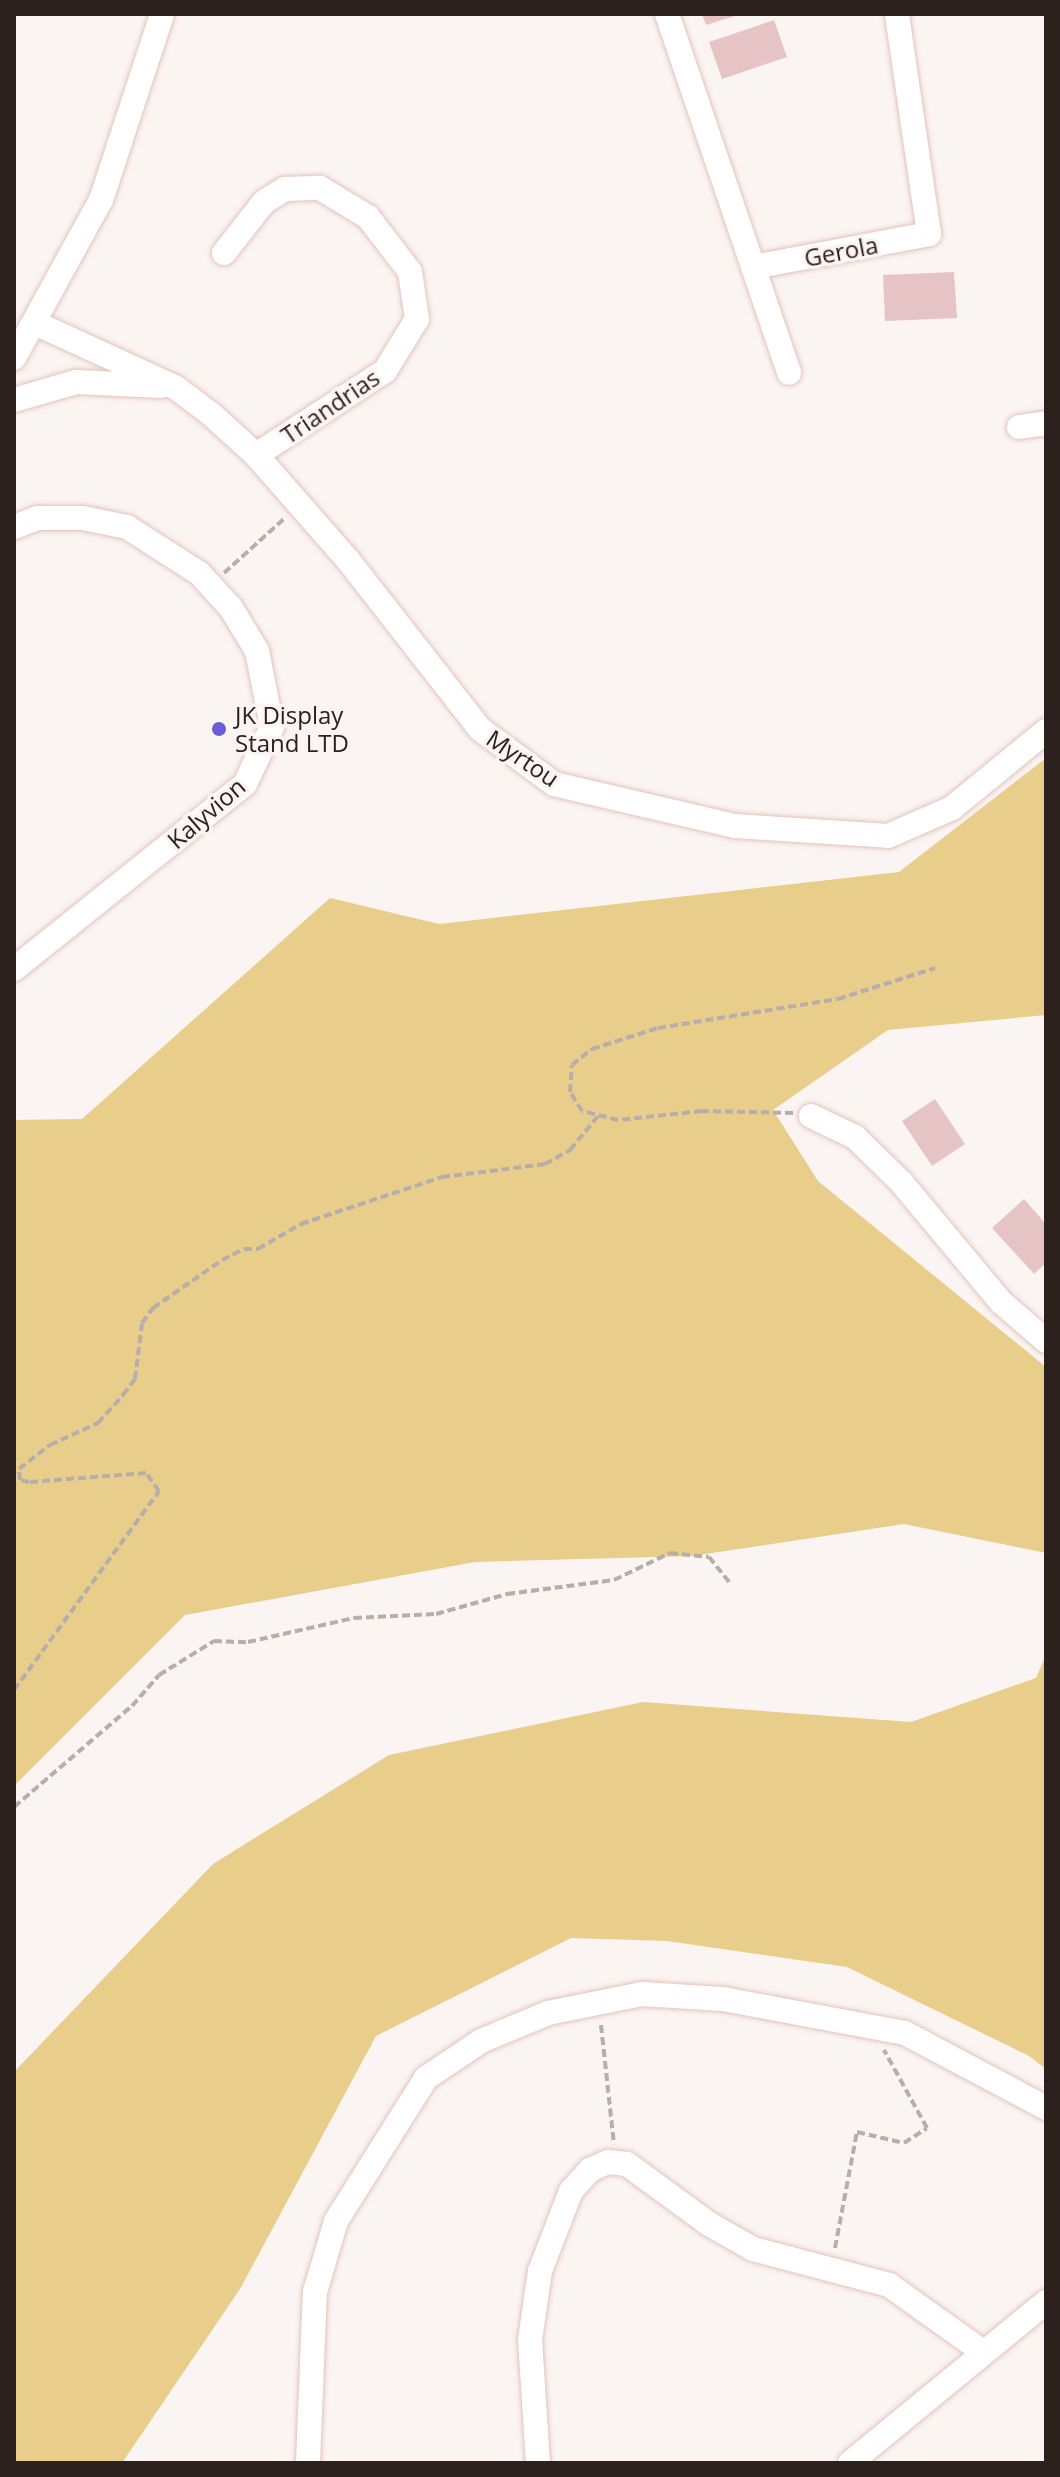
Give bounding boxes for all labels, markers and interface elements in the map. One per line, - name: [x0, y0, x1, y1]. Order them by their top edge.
- street label: Gerola: [802, 230, 880, 272]
- street label: Triandrias: [275, 363, 385, 449]
- place label: JK Display Stand LTD: [235, 701, 349, 757]
- marker: JK Display Stand LTD: [210, 720, 228, 738]
- street label: Myrtou: [481, 723, 565, 793]
- street label: Kalyvion: [161, 772, 251, 854]

